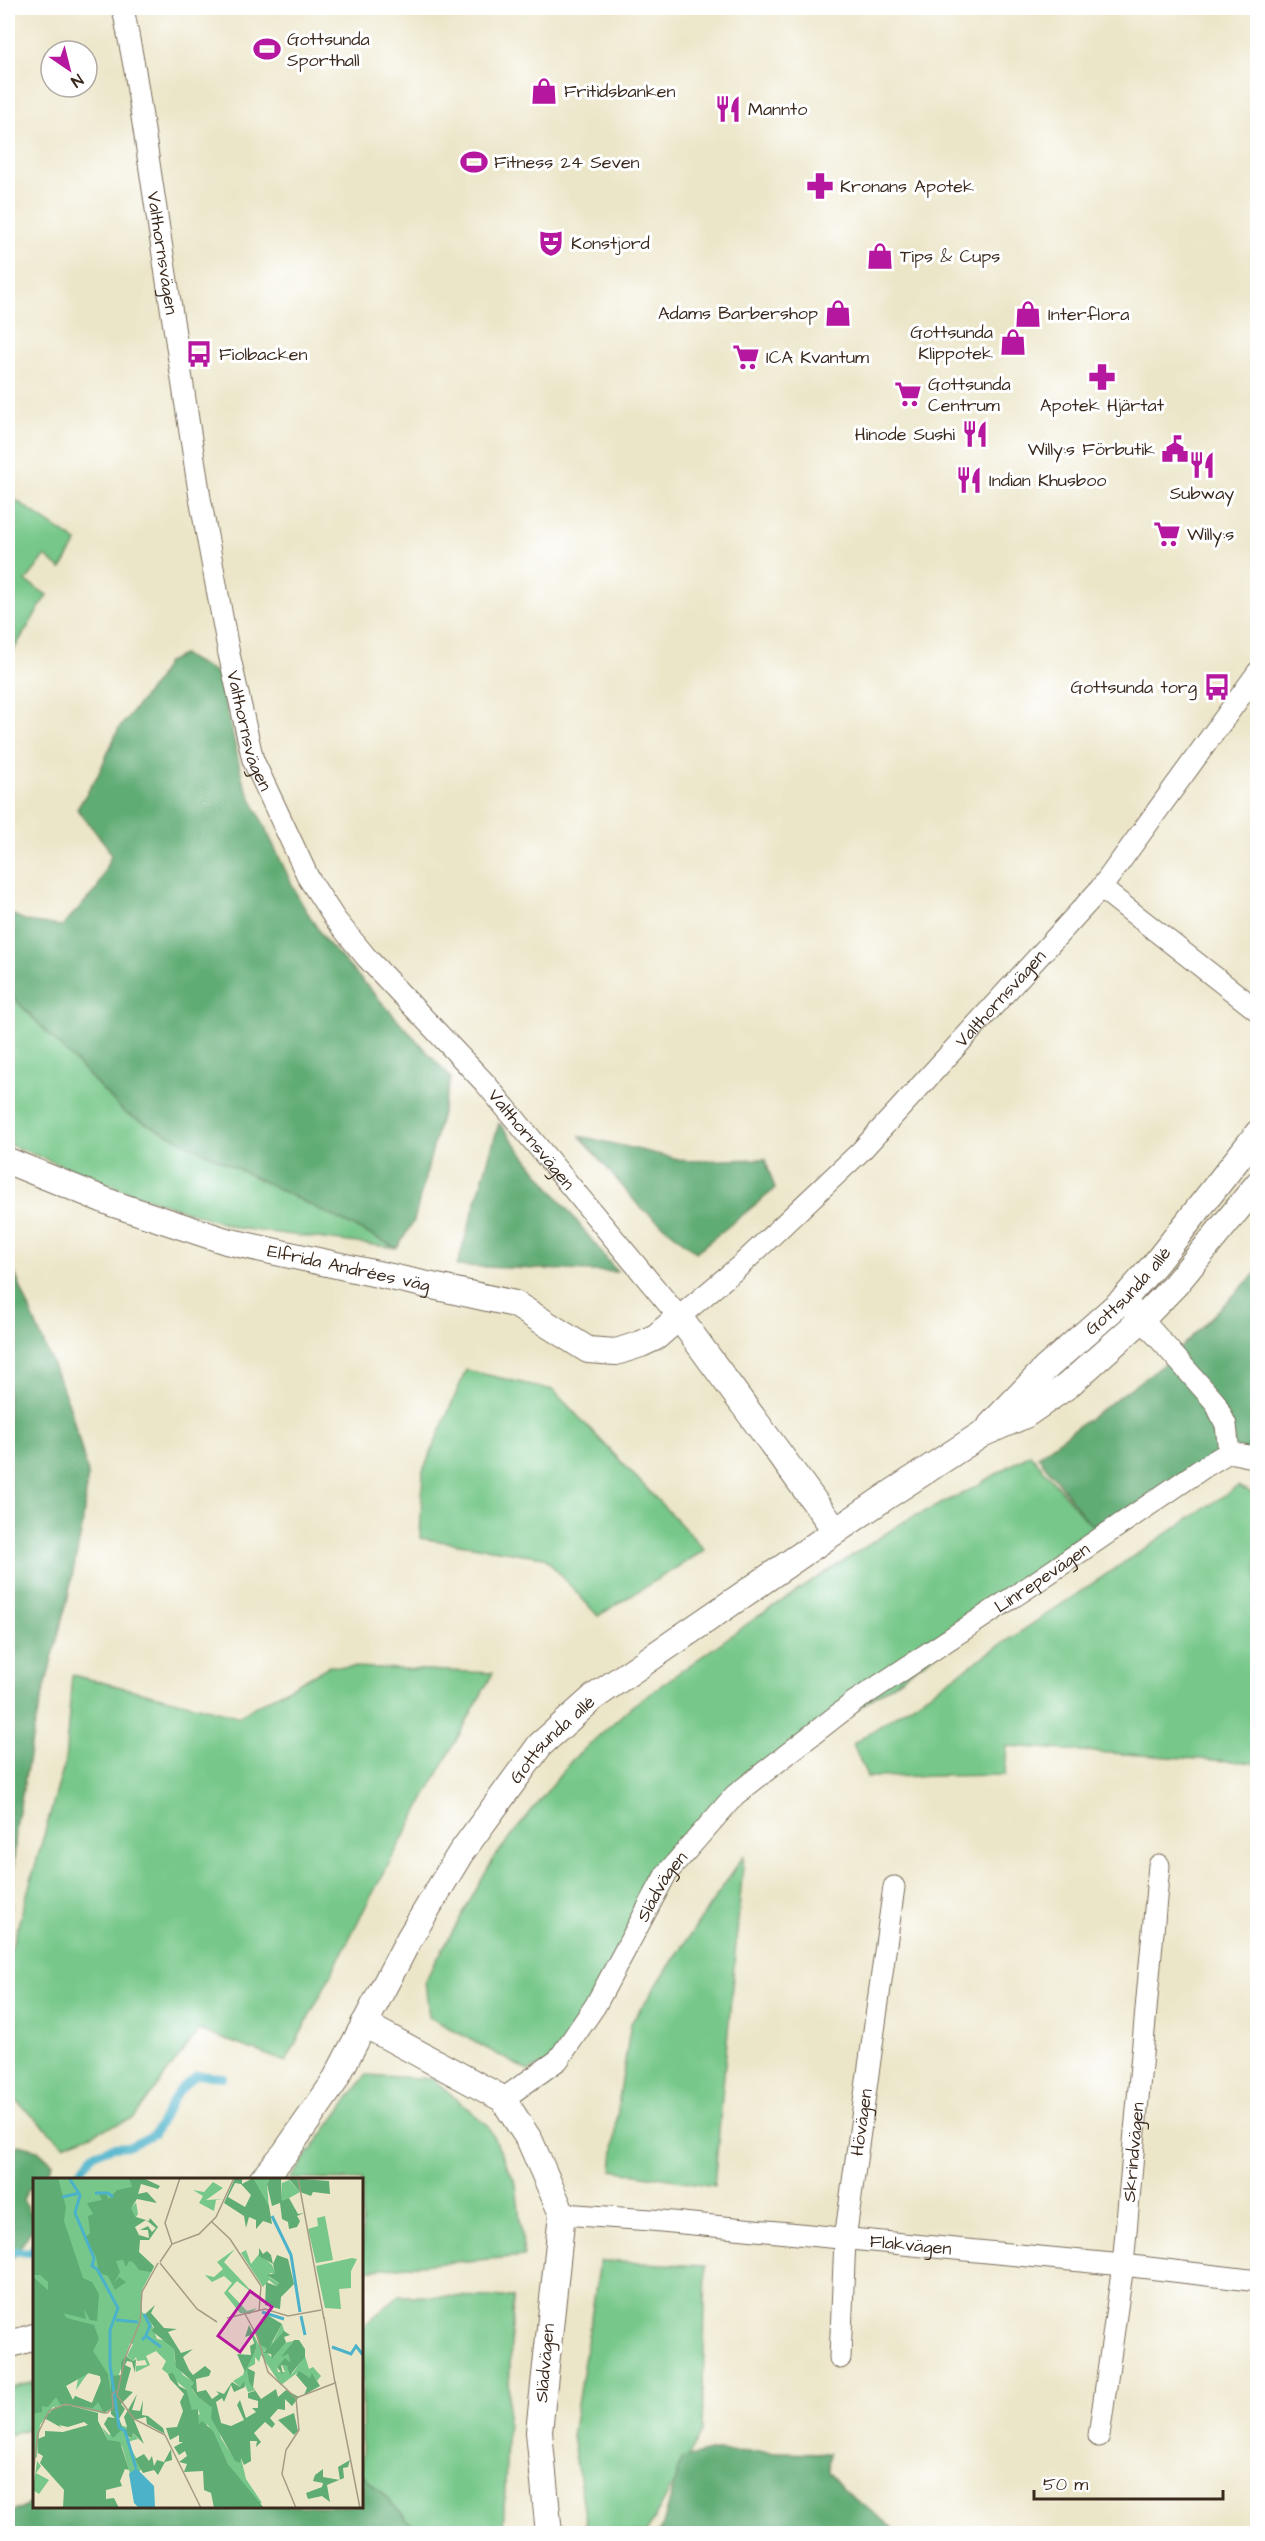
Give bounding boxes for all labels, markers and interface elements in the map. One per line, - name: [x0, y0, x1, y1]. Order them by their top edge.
- place label: Gottsunda Sporthall: [287, 27, 370, 73]
- sports icon: Gottsunda Sporthall: [252, 34, 282, 64]
- north arrow: [39, 39, 99, 99]
- text: N: [67, 69, 87, 92]
- shop icon: Fritidsbanken: [529, 76, 559, 106]
- place label: Fritidsbanken: [564, 79, 675, 104]
- restaurant icon: Mannto: [713, 94, 743, 124]
- place label: Mannto: [748, 97, 807, 122]
- sports icon: Fitness 24 Seven: [459, 147, 489, 177]
- place label: Fitness 24 Seven: [494, 150, 640, 175]
- pharmacy icon: Kronans Apotek: [805, 171, 835, 201]
- place label: Kronans Apotek: [840, 174, 974, 199]
- street label: Valthornsvägen: [141, 190, 184, 316]
- theatre icon: Konstjord: [536, 228, 566, 258]
- place label: Konstjord: [571, 231, 650, 256]
- shop icon: Tips & Cups: [865, 241, 895, 271]
- place label: Tips & Cups: [900, 244, 1000, 269]
- shop icon: Adams Barbershop: [823, 298, 853, 328]
- shop icon: Interflora: [1013, 299, 1043, 329]
- place label: Adams Barbershop: [658, 301, 818, 326]
- place label: Interflora: [1048, 302, 1129, 327]
- place label: Gottsunda Klippotek: [910, 320, 993, 366]
- shop icon: Gottsunda Klippotek: [998, 327, 1028, 357]
- bus stop icon: Fiolbacken: [184, 339, 214, 369]
- place label: Fiolbacken: [219, 342, 308, 367]
- supermarket icon: ICA Kvantum: [731, 342, 761, 372]
- place label: ICA Kvantum: [766, 345, 869, 370]
- pharmacy icon: Apotek Hjärtat: [1087, 362, 1117, 392]
- place label: Gottsunda Centrum: [928, 372, 1011, 418]
- supermarket icon: Gottsunda Centrum: [893, 379, 923, 409]
- place label: Apotek Hjärtat: [1040, 393, 1165, 418]
- restaurant icon: Hinode Sushi: [960, 419, 990, 449]
- place label: Hinode Sushi: [855, 422, 955, 447]
- public building icon: Willy:s Förbutik: [1160, 434, 1190, 464]
- place label: Willy:s Förbutik: [1028, 437, 1155, 463]
- restaurant icon: Subway: [1187, 450, 1217, 480]
- restaurant icon: Indian Khusboo: [954, 465, 984, 495]
- place label: Indian Khusboo: [989, 468, 1106, 493]
- place label: Subway: [1170, 481, 1234, 507]
- supermarket icon: Willy:s: [1152, 519, 1182, 549]
- place label: Willy:s: [1187, 522, 1234, 548]
- street label: Valthornsvägen: [221, 668, 278, 795]
- bus stop icon: Gottsunda torg: [1202, 672, 1232, 702]
- place label: Gottsunda torg: [1070, 675, 1197, 701]
- street label: Valthornsvägen: [949, 944, 1051, 1053]
- street label: Valthornsvägen: [482, 1083, 581, 1195]
- street label: Elfrida Andrées väg: [265, 1238, 432, 1299]
- street label: Gottsunda allé: [1079, 1241, 1177, 1341]
- street label: Linrepevägen: [989, 1536, 1095, 1619]
- street label: Gottsunda allé: [503, 1689, 601, 1789]
- street label: Slädvägen: [630, 1846, 693, 1926]
- street label: Hövägen: [844, 2087, 878, 2157]
- street label: Skrindvägen: [1116, 2101, 1150, 2203]
- inset map: [33, 2178, 363, 2508]
- street label: Flakvägen: [869, 2228, 953, 2261]
- street label: Slädvägen: [529, 2322, 562, 2404]
- scale bar: [1034, 2463, 1223, 2501]
- text: 50 m: [1043, 2472, 1088, 2497]

